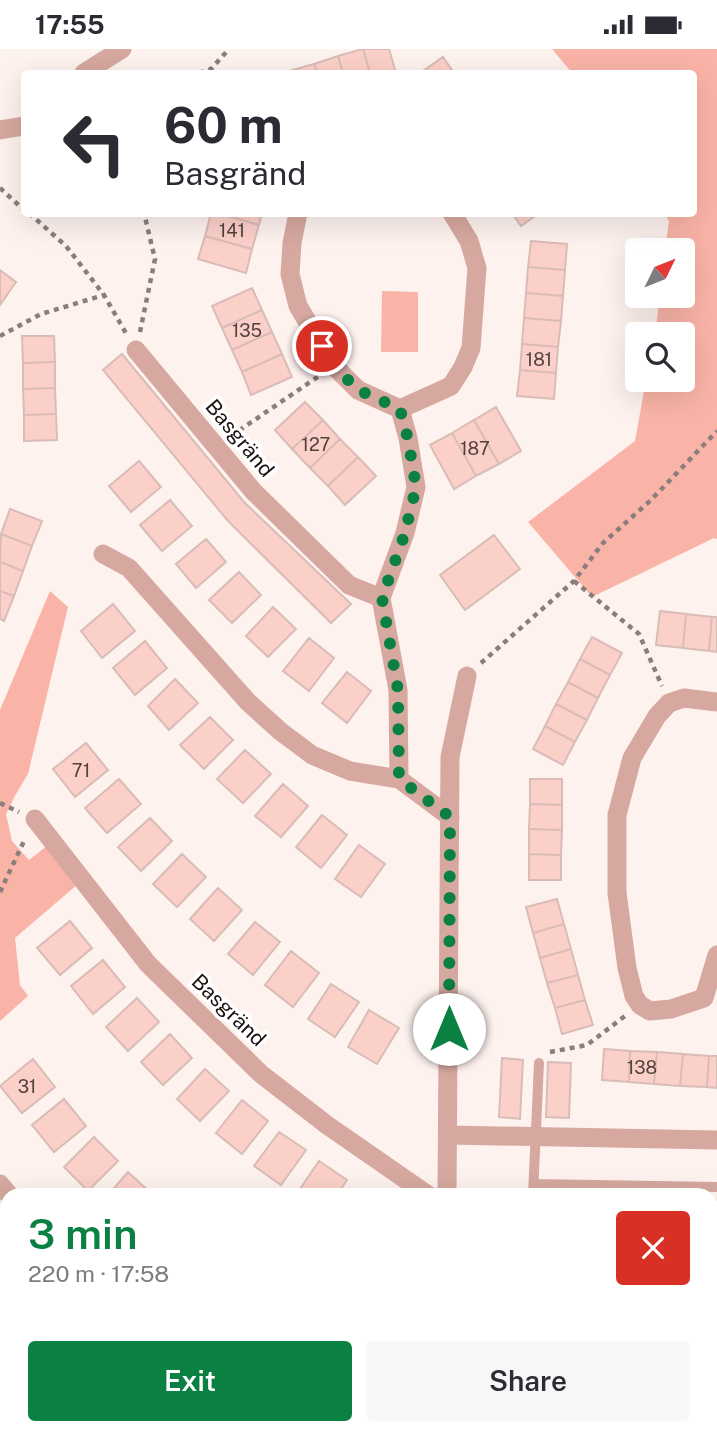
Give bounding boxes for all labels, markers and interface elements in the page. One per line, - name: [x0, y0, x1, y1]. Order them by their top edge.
- text: 17:55: [35, 9, 105, 40]
- text: 60 m: [164, 96, 283, 154]
- icon: left: [49, 98, 140, 189]
- text: Basgränd: [164, 155, 306, 192]
- house number: 141: [219, 220, 245, 241]
- north arrow: [625, 238, 695, 308]
- map controls: [625, 238, 695, 392]
- pin: [292, 316, 352, 376]
- house number: 135: [232, 320, 262, 341]
- button: search: [625, 322, 695, 392]
- icon: arrive: [303, 327, 341, 365]
- house number: 181: [526, 349, 552, 370]
- street label: Basgränd: [200, 394, 280, 482]
- house number: 127: [302, 434, 330, 455]
- house number: 187: [460, 438, 490, 459]
- house number: 71: [72, 760, 90, 781]
- street label: Basgränd: [187, 969, 271, 1051]
- position arrow: [412, 992, 486, 1066]
- house number: 138: [627, 1057, 657, 1078]
- house number: 31: [18, 1076, 36, 1097]
- text: 3 min: [28, 1209, 138, 1258]
- button: close: [616, 1211, 690, 1285]
- text: 220 m · 17:58: [28, 1260, 169, 1287]
- button: Exit: [28, 1341, 352, 1421]
- button: Share: [366, 1341, 690, 1421]

